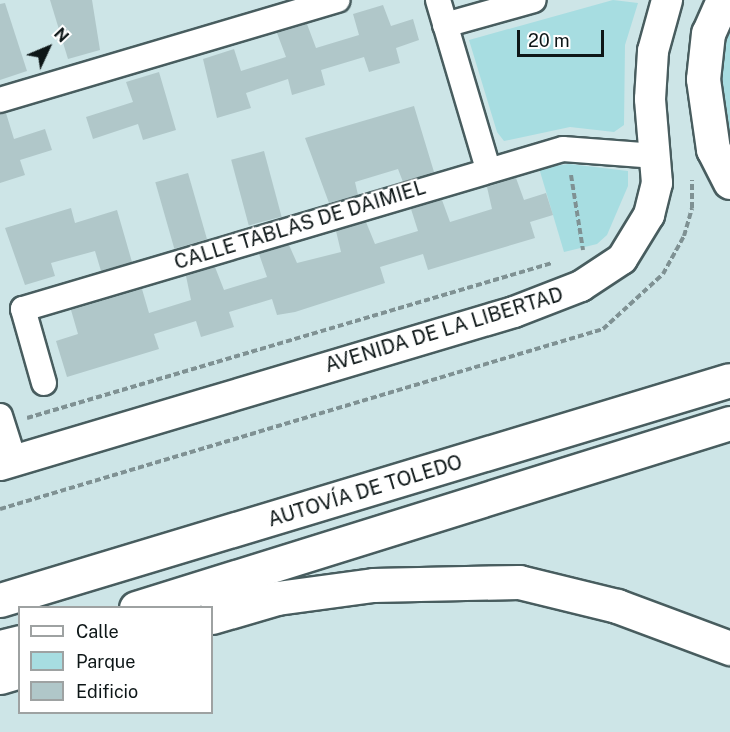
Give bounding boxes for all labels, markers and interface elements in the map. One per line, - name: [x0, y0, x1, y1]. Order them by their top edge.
- north arrow: [18, 18, 78, 78]
- scale bar: [520, 18, 607, 56]
- text: N: [50, 24, 72, 46]
- text: 20 m: [528, 30, 570, 51]
- street label: CALLE TABLAS DE DAIMIEL: [171, 175, 429, 275]
- street label: AVENIDA DE LA LIBERTAD: [322, 282, 566, 378]
- street label: AUTOVÍA DE TOLEDO: [265, 450, 465, 532]
- legend: [18, 606, 213, 714]
- text: Calle: [76, 621, 119, 642]
- text: Parque: [76, 651, 136, 672]
- text: Edificio: [76, 681, 138, 702]

